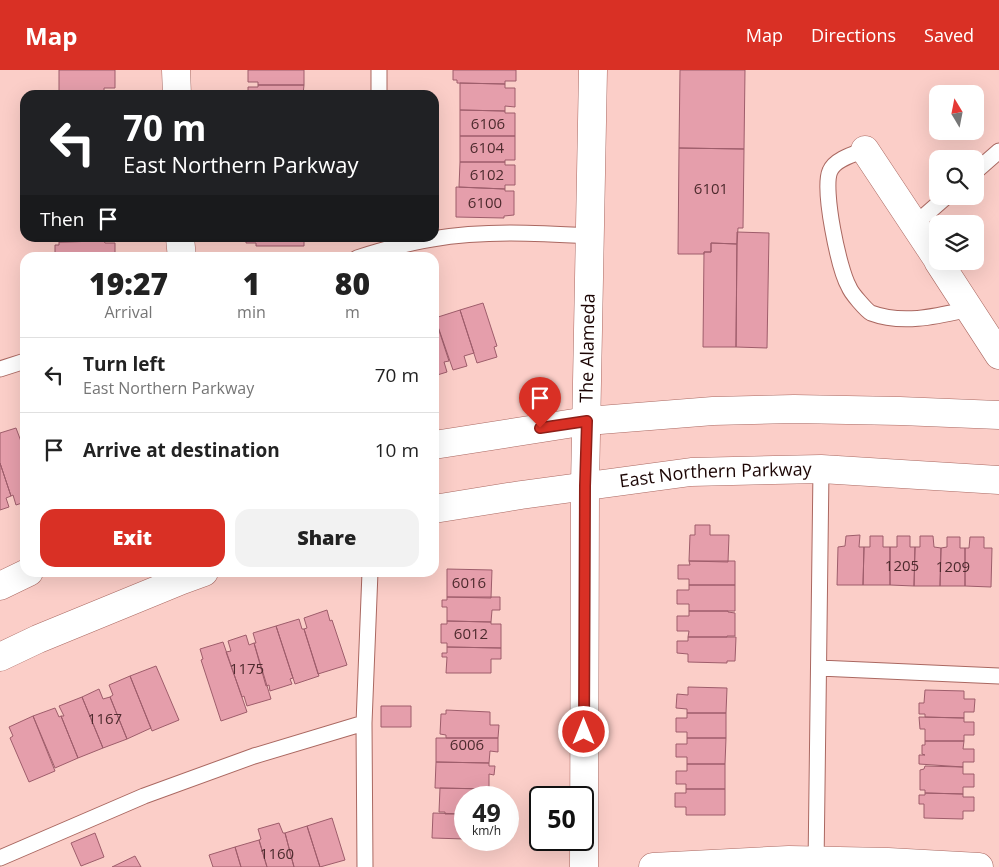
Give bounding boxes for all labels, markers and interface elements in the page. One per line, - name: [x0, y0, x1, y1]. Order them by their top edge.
- text: Map: [25, 19, 77, 52]
- text: Map: [746, 23, 783, 47]
- text: Directions: [811, 23, 896, 47]
- text: Saved: [924, 23, 974, 47]
- north arrow: [929, 85, 984, 140]
- map controls: [929, 85, 984, 270]
- text: 70 m: [123, 104, 206, 151]
- icon: left: [40, 110, 105, 175]
- house number: 6106: [471, 113, 505, 133]
- house number: 6104: [470, 137, 505, 157]
- text: East Northern Parkway: [123, 149, 358, 179]
- button: search: [929, 150, 984, 205]
- house number: 6102: [470, 164, 504, 184]
- house number: 6101: [694, 178, 728, 198]
- house number: 6100: [468, 192, 502, 212]
- icon: arrive: [94, 205, 122, 233]
- text: Then: [40, 206, 84, 232]
- button: layers: [929, 215, 984, 270]
- text: 19:27: [89, 263, 168, 304]
- text: 1: [243, 263, 260, 304]
- text: 80: [335, 263, 370, 304]
- street label: The Alameda: [574, 293, 600, 403]
- text: Arrival: [104, 301, 153, 323]
- text: min: [237, 301, 266, 323]
- text: m: [345, 301, 360, 323]
- text: Turn left: [83, 351, 165, 377]
- icon: left: [40, 361, 68, 389]
- text: 70 m: [375, 362, 419, 388]
- text: East Northern Parkway: [83, 377, 254, 399]
- pin: [519, 377, 561, 428]
- icon: arrive: [526, 384, 554, 412]
- icon: arrive: [40, 436, 68, 464]
- text: Arrive at destination: [83, 437, 280, 463]
- text: 10 m: [375, 437, 419, 463]
- street label: East Northern Parkway: [618, 456, 813, 493]
- button: Exit: [40, 509, 225, 567]
- button: Share: [235, 509, 419, 567]
- house number: 1205: [885, 555, 919, 575]
- house number: 1209: [936, 556, 970, 576]
- house number: 6016: [452, 572, 486, 592]
- house number: 6012: [454, 623, 488, 643]
- house number: 1175: [230, 658, 264, 678]
- position arrow: [557, 705, 609, 757]
- house number: 1167: [88, 708, 122, 728]
- house number: 6006: [450, 734, 484, 754]
- speed limit sign: 50: [529, 786, 594, 851]
- text: 49: [472, 795, 501, 829]
- text: km/h: [472, 822, 501, 839]
- house number: 1160: [260, 843, 294, 863]

